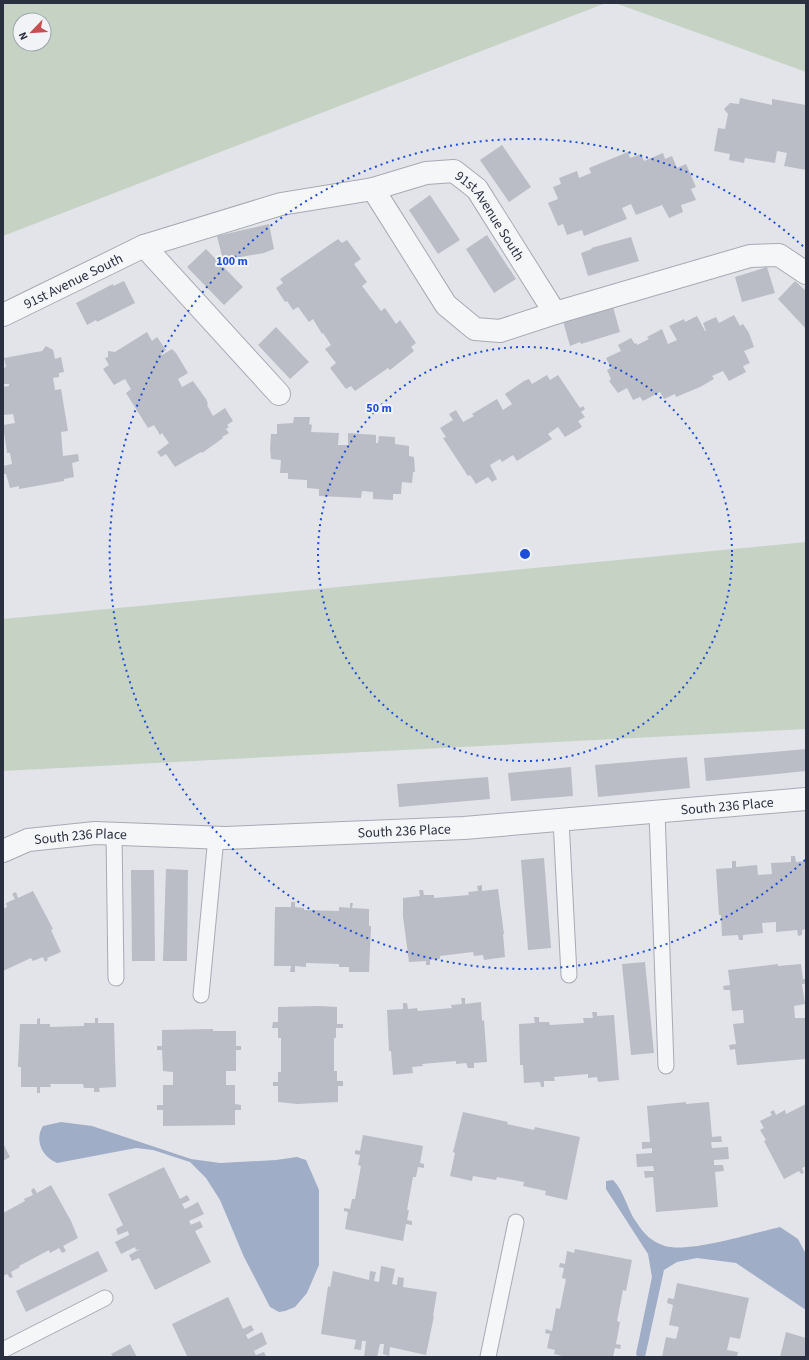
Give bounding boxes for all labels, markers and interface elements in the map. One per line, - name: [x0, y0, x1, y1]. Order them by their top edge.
- north arrow: [12, 12, 52, 52]
- text: N: [15, 30, 32, 43]
- street label: 91st Avenue South: [450, 166, 529, 265]
- street label: 91st Avenue South: [21, 249, 126, 314]
- text: 100 m: [216, 253, 248, 270]
- text: 50 m: [366, 400, 392, 417]
- centre of rings: [518, 547, 532, 561]
- street label: South 236 Place: [680, 793, 774, 821]
- street label: South 236 Place: [357, 820, 451, 843]
- street label: South 236 Place: [33, 824, 127, 850]

